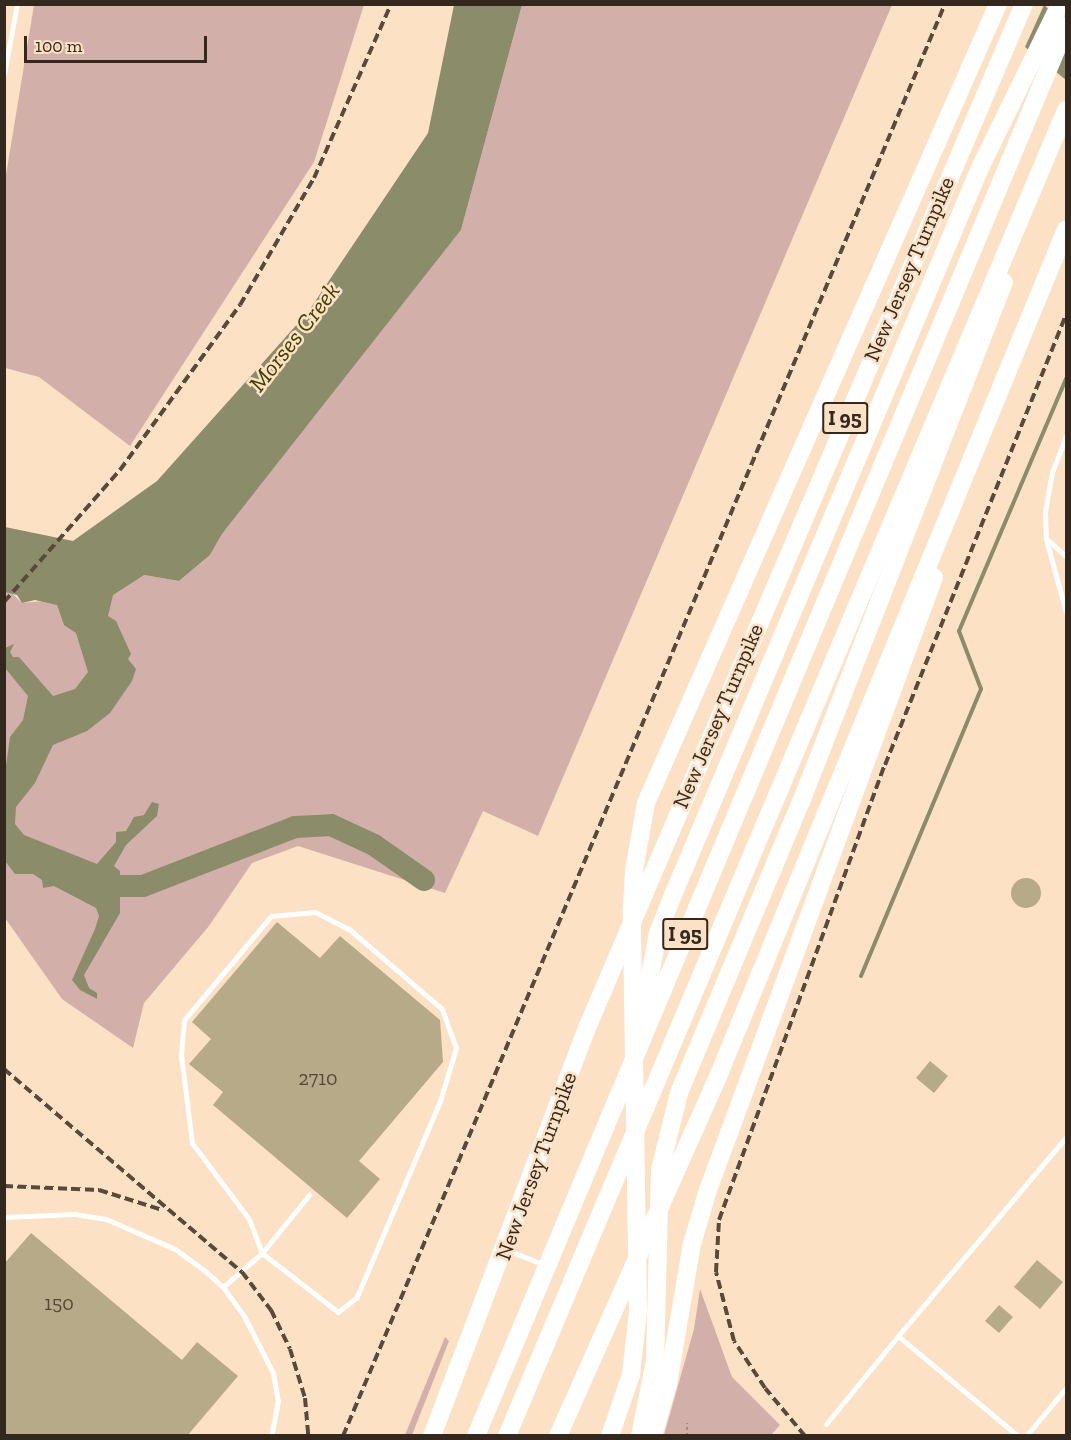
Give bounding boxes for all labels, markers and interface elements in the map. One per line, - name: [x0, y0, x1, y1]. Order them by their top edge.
- scale bar: [27, 24, 210, 62]
- text: 100 m: [35, 35, 82, 57]
- street label: New Jersey Turnpike: [858, 172, 960, 366]
- water label: Morses Creek: [242, 277, 346, 397]
- road number: I 95: [821, 400, 869, 436]
- street label: New Jersey Turnpike: [667, 619, 769, 813]
- road number: I 95: [661, 916, 709, 952]
- house number: 2710: [299, 1066, 337, 1090]
- street label: New Jersey Turnpike: [489, 1067, 583, 1265]
- house number: 150: [44, 1291, 74, 1315]

